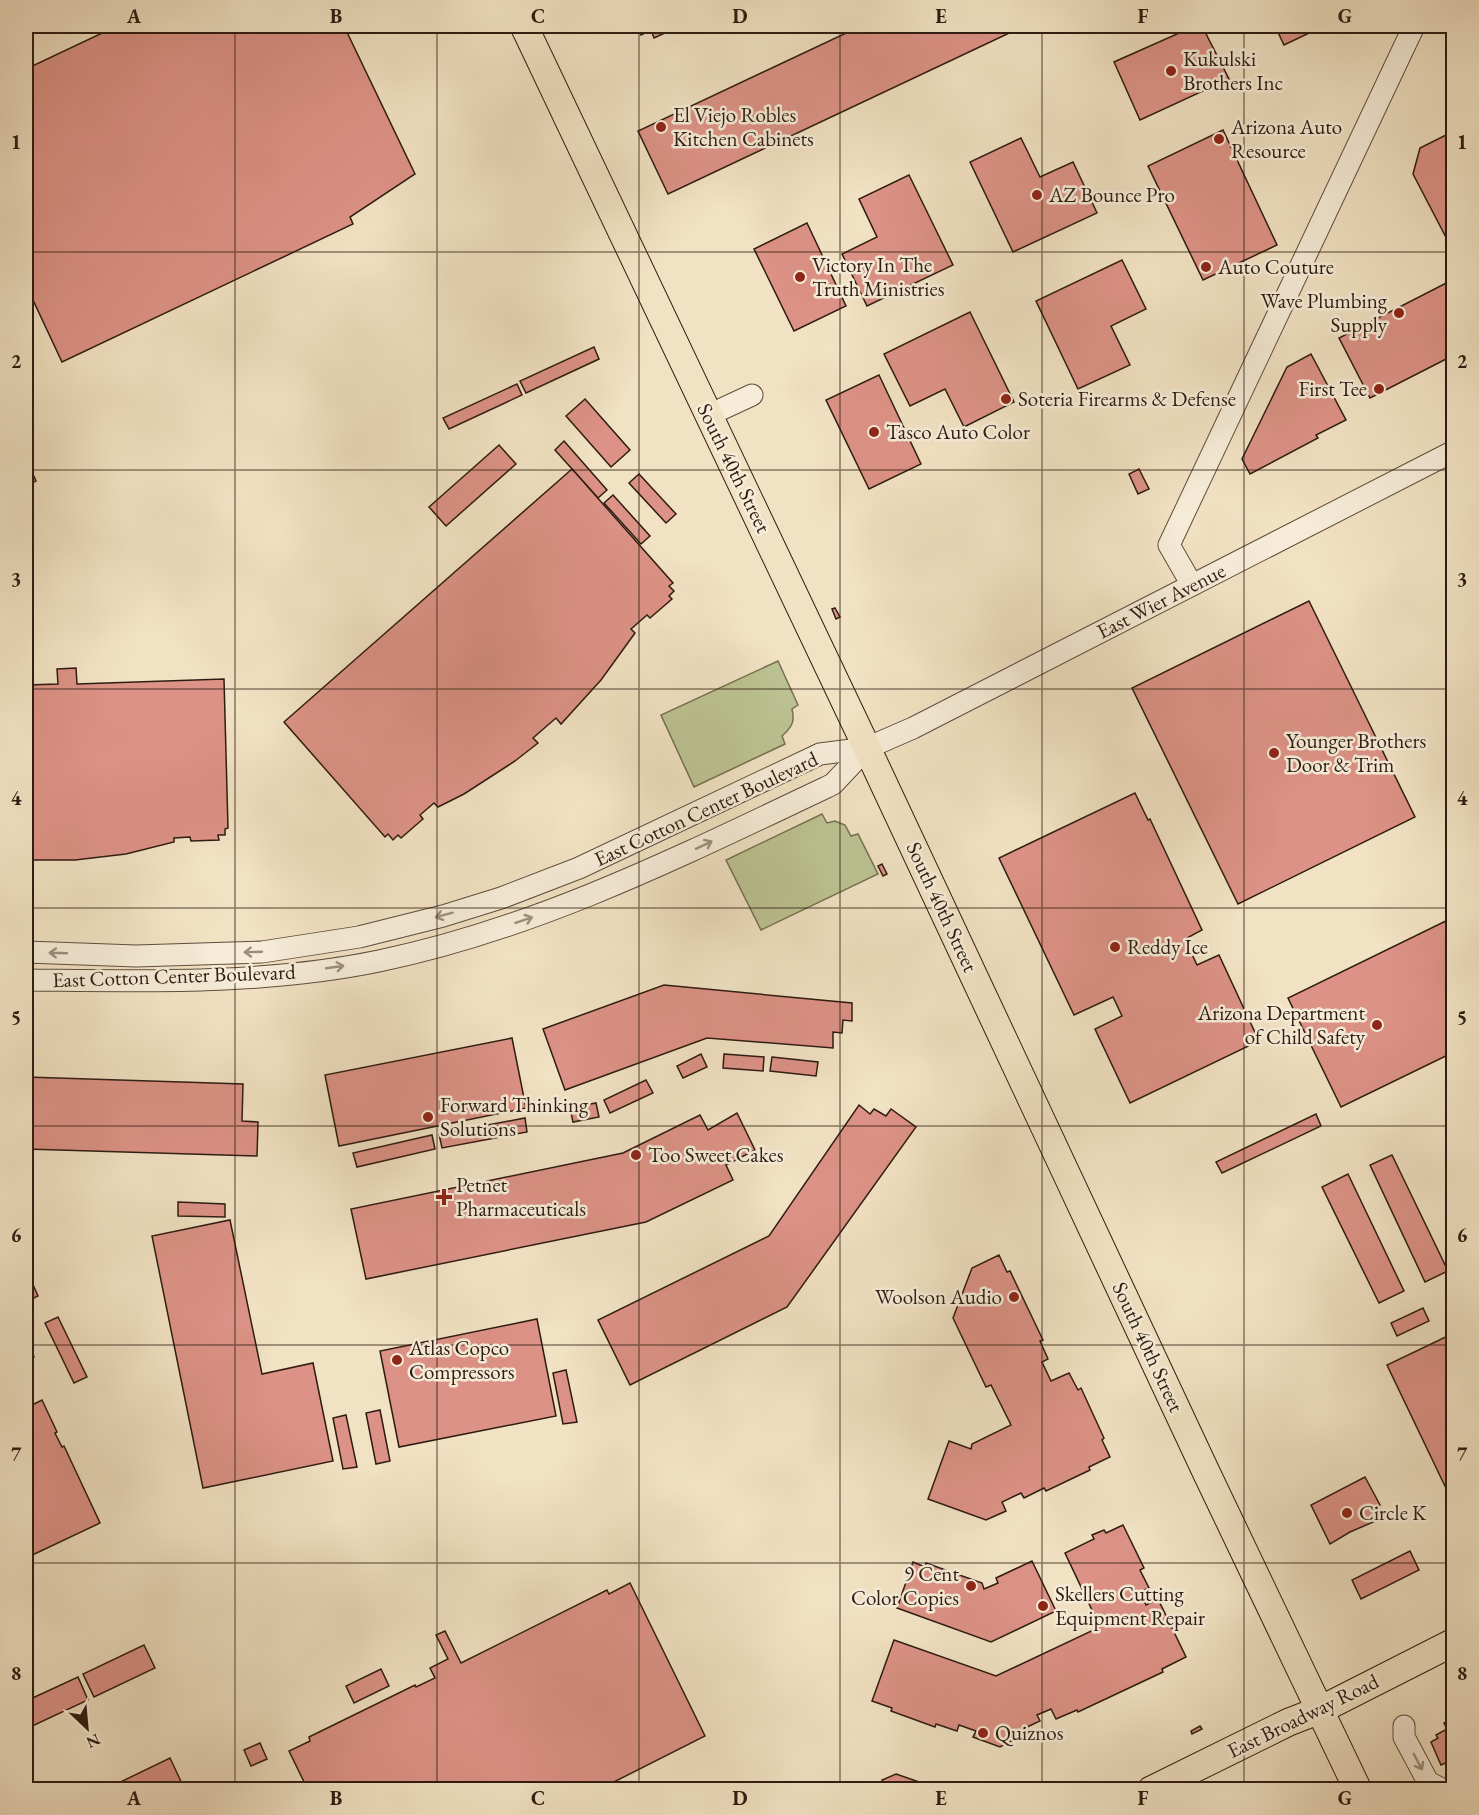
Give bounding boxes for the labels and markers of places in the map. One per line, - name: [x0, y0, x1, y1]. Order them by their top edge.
- place label: Kukulski Brothers Inc: [1183, 45, 1283, 96]
- marker: Kukulski Brothers Inc: [1164, 64, 1178, 78]
- place label: El Viejo Robles Kitchen Cabinets: [673, 101, 814, 152]
- place label: Arizona Auto Resource: [1230, 113, 1342, 164]
- marker: El Viejo Robles Kitchen Cabinets: [654, 120, 668, 134]
- marker: Arizona Auto Resource: [1212, 132, 1226, 146]
- place label: AZ Bounce Pro: [1048, 181, 1175, 208]
- marker: AZ Bounce Pro: [1030, 188, 1044, 202]
- place label: Victory In The Truth Ministries: [812, 251, 945, 302]
- place label: Auto Couture: [1217, 253, 1334, 280]
- marker: Auto Couture: [1199, 260, 1213, 274]
- marker: Victory In The Truth Ministries: [793, 270, 807, 284]
- place label: Wave Plumbing Supply: [1261, 287, 1388, 338]
- marker: Wave Plumbing Supply: [1392, 306, 1406, 320]
- place label: First Tee: [1298, 375, 1367, 402]
- marker: First Tee: [1372, 382, 1386, 396]
- place label: Soteria Firearms & Defense: [1018, 385, 1236, 412]
- marker: Soteria Firearms & Defense: [999, 392, 1013, 406]
- place label: Tasco Auto Color: [886, 418, 1030, 445]
- marker: Tasco Auto Color: [867, 425, 881, 439]
- place label: Younger Brothers Door & Trim: [1286, 727, 1426, 778]
- marker: Younger Brothers Door & Trim: [1267, 746, 1281, 760]
- place label: Reddy Ice: [1127, 933, 1208, 960]
- marker: Reddy Ice: [1108, 940, 1122, 954]
- place label: Arizona Department of Child Safety: [1197, 999, 1366, 1050]
- marker: Arizona Department of Child Safety: [1370, 1018, 1384, 1032]
- place label: Forward Thinking Solutions: [440, 1091, 589, 1142]
- marker: Forward Thinking Solutions: [421, 1110, 435, 1124]
- place label: Too Sweet Cakes: [648, 1141, 784, 1168]
- marker: Too Sweet Cakes: [629, 1148, 643, 1162]
- place label: Petnet Pharmaceuticals: [456, 1171, 586, 1222]
- marker: Petnet Pharmaceuticals: [437, 1190, 451, 1204]
- place label: Woolson Audio: [875, 1283, 1002, 1310]
- marker: Woolson Audio: [1007, 1290, 1021, 1304]
- place label: Atlas Copco Compressors: [408, 1334, 515, 1385]
- marker: Atlas Copco Compressors: [390, 1353, 404, 1367]
- place label: Circle K: [1359, 1499, 1427, 1526]
- marker: Circle K: [1340, 1506, 1354, 1520]
- place label: 9 Cent Color Copies: [851, 1560, 959, 1611]
- marker: 9 Cent Color Copies: [964, 1579, 978, 1593]
- place label: Skellers Cutting Equipment Repair: [1055, 1580, 1205, 1631]
- marker: Skellers Cutting Equipment Repair: [1036, 1599, 1050, 1613]
- place label: Quiznos: [995, 1719, 1064, 1747]
- marker: Quiznos: [976, 1726, 990, 1740]

